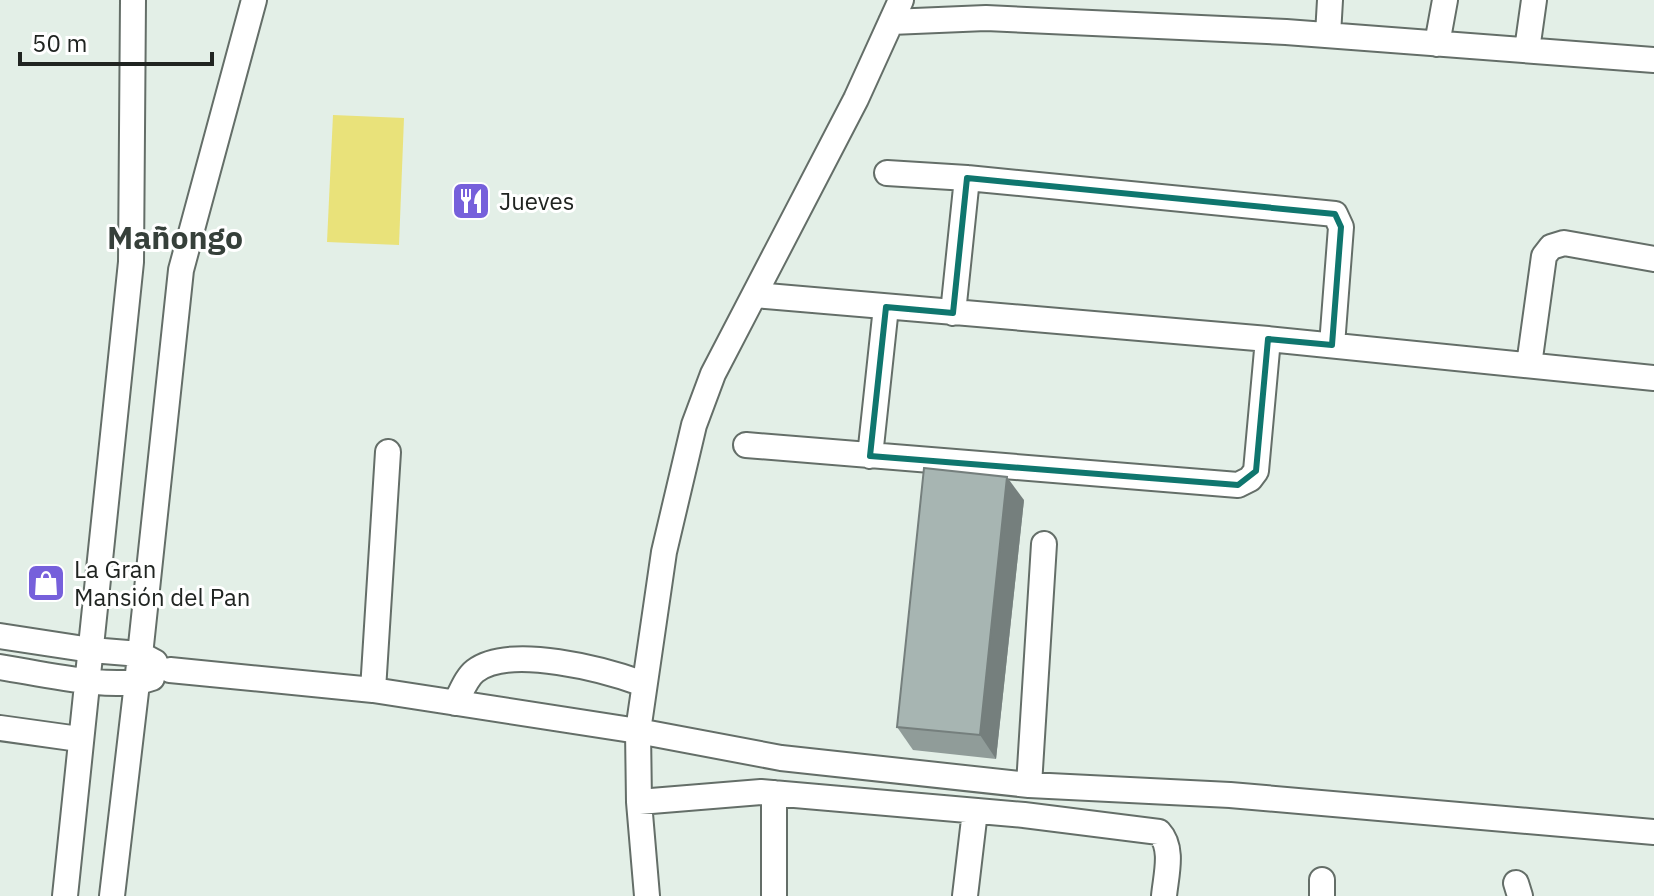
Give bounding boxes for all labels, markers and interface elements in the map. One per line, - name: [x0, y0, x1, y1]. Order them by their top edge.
- scale bar: [20, 16, 212, 66]
- text: 50 m: [32, 27, 87, 59]
- restaurant icon: Jueves: [450, 180, 492, 222]
- place label: Jueves: [499, 185, 574, 217]
- district label: Mañongo: [107, 216, 243, 258]
- place label: La Gran Mansión del Pan: [74, 553, 250, 613]
- shop icon: La Gran Mansión del Pan: [25, 562, 67, 604]

